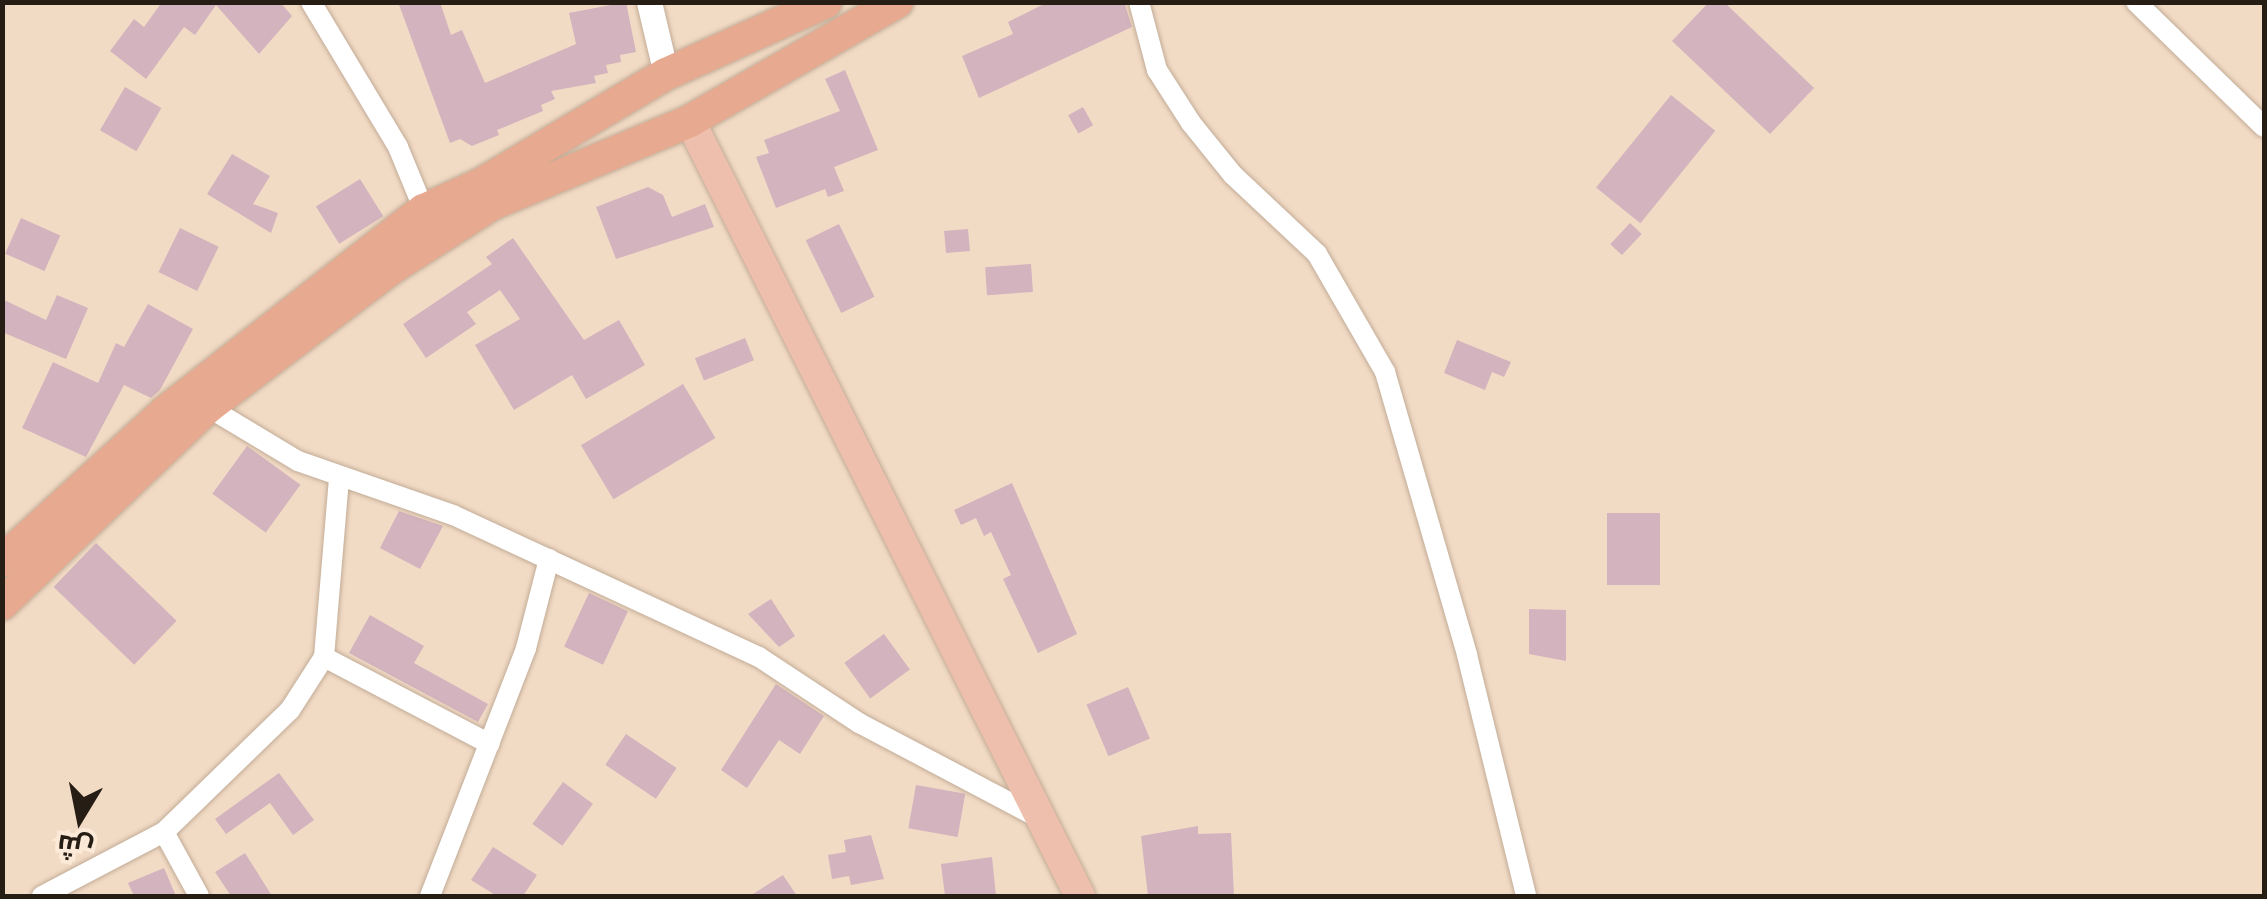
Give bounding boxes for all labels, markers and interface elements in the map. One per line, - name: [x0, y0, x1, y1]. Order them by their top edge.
- north arrow: [30, 769, 130, 869]
- text: ش: [54, 829, 95, 868]

